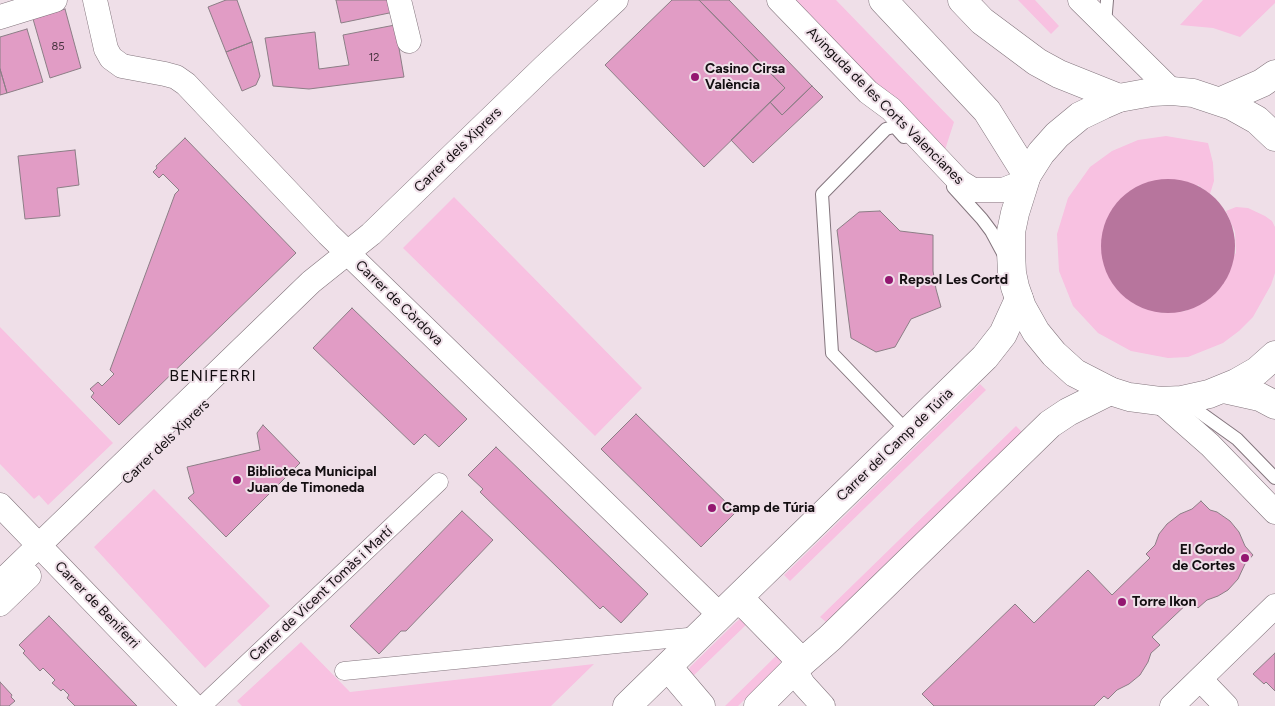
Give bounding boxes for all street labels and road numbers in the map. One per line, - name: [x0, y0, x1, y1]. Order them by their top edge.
- street label: Avinguda de les Corts Valencianes: [803, 24, 967, 188]
- street label: Carrer dels Xiprers: [411, 104, 505, 196]
- street label: Carrer de Còrdova: [352, 257, 446, 349]
- street label: Carrer del Camp de Túria: [833, 385, 957, 505]
- street label: Carrer dels Xiprers: [119, 396, 213, 488]
- street label: Carrer de Vicent Tomàs i Martí: [246, 523, 396, 665]
- street label: Carrer de Beniferri: [51, 558, 143, 652]

